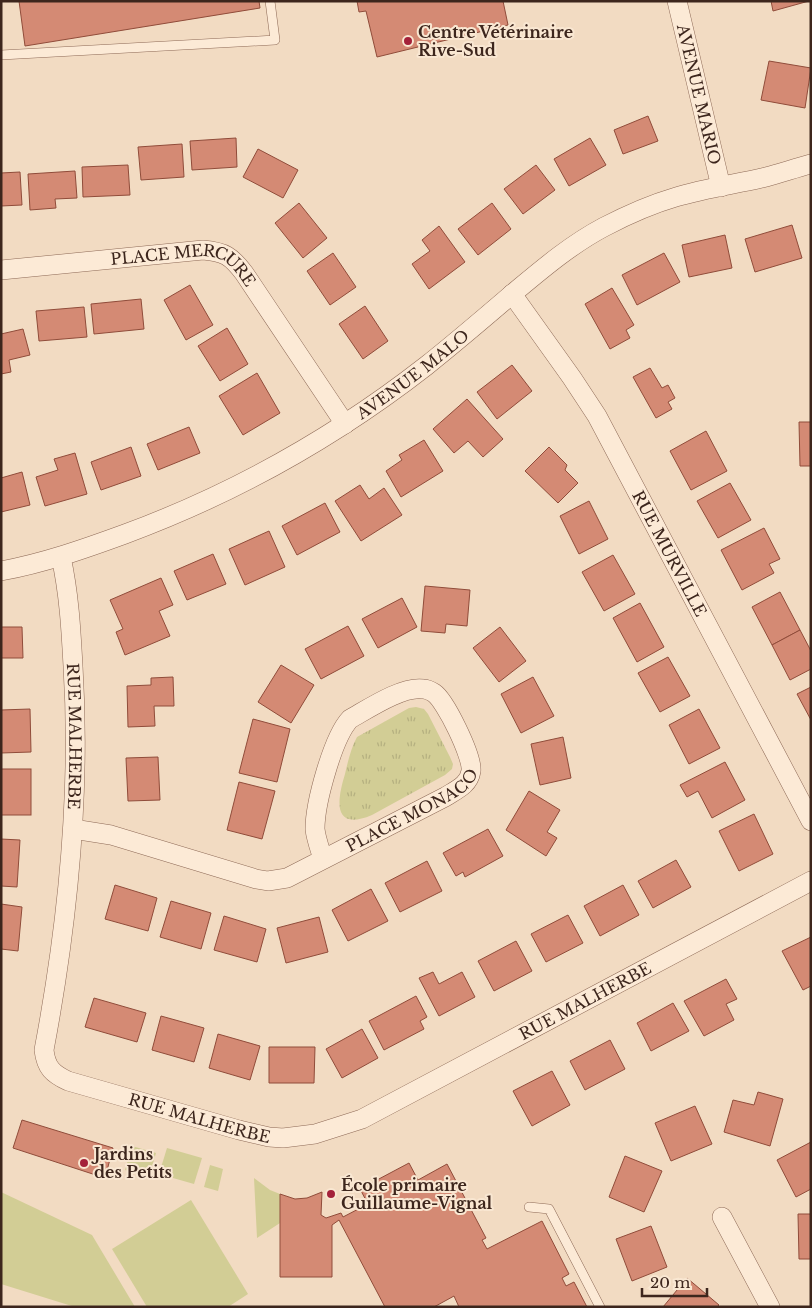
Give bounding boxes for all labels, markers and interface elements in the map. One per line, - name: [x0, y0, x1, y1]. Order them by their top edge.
- street label: AVENUE MARIO: [673, 21, 725, 167]
- place label: Centre Vétérinaire Rive-Sud: [418, 22, 573, 60]
- marker: Centre Vétérinaire Rive-Sud: [402, 35, 414, 47]
- street label: PLACE MERCURE: [109, 240, 260, 290]
- street label: AVENUE MALO: [352, 325, 473, 424]
- street label: RUE MURVILLE: [628, 487, 711, 620]
- street label: RUE MALHERBE: [63, 662, 85, 810]
- street label: PLACE MONACO: [343, 766, 482, 856]
- street label: RUE MALHERBE: [515, 958, 654, 1044]
- street label: RUE MALHERBE: [126, 1089, 272, 1147]
- place label: Jardins des Petits: [91, 1144, 172, 1182]
- marker: Jardins des Petits: [78, 1157, 90, 1169]
- place label: École primaire Guillaume-Vignal: [341, 1175, 493, 1213]
- marker: École primaire Guillaume-Vignal: [325, 1188, 337, 1200]
- scale bar: [642, 1266, 707, 1298]
- text: 20 m: [650, 1273, 690, 1292]

